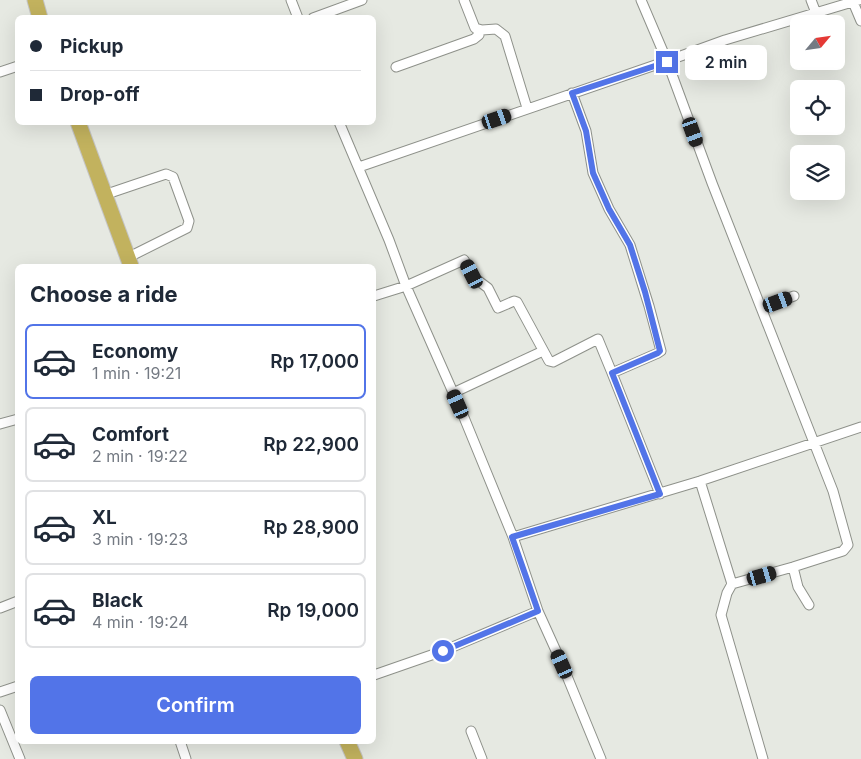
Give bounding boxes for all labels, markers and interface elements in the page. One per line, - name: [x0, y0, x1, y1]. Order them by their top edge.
- north arrow: [790, 15, 845, 70]
- map controls: [790, 15, 845, 200]
- text: Pickup: [60, 35, 123, 58]
- callout: 2 min: [684, 44, 767, 80]
- route end: [656, 51, 678, 73]
- text: 2 min: [705, 52, 747, 72]
- button: locate: [790, 80, 845, 135]
- text: Drop-off: [60, 83, 140, 106]
- car: [480, 107, 513, 131]
- car: [680, 115, 705, 149]
- button: layers: [790, 145, 845, 200]
- car: [458, 257, 485, 291]
- text: Choose a ride: [30, 281, 178, 307]
- car: [761, 290, 794, 314]
- icon: car: [32, 339, 77, 384]
- text: Economy: [92, 340, 178, 363]
- text: Rp 17,000: [270, 350, 359, 373]
- text: 1 min · 19:21: [92, 363, 181, 383]
- car: [445, 387, 470, 421]
- icon: car: [32, 422, 77, 467]
- text: Comfort: [92, 423, 169, 446]
- text: Rp 22,900: [263, 433, 359, 456]
- text: 2 min · 19:22: [92, 446, 188, 466]
- icon: car: [32, 505, 77, 550]
- text: XL: [92, 506, 117, 529]
- text: Rp 28,900: [263, 516, 359, 539]
- text: 3 min · 19:23: [92, 529, 188, 549]
- car: [745, 565, 778, 587]
- icon: car: [32, 588, 77, 633]
- text: Black: [92, 589, 143, 612]
- text: Rp 19,000: [267, 599, 359, 622]
- text: 4 min · 19:24: [92, 612, 189, 632]
- route start: [432, 640, 454, 662]
- car: [549, 647, 574, 681]
- button: Confirm: [30, 676, 361, 734]

